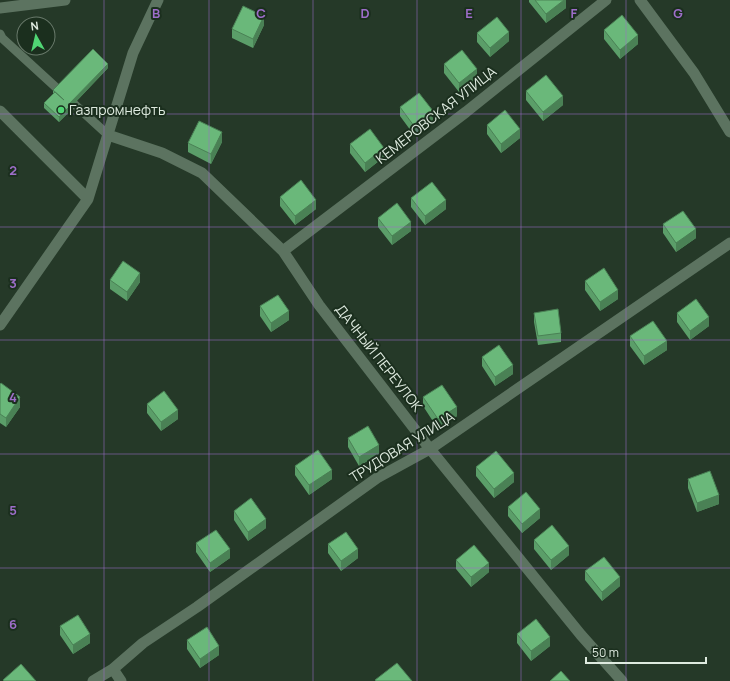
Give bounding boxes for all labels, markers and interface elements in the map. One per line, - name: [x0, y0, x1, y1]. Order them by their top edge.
- text: B: [152, 4, 160, 22]
- text: C: [256, 4, 266, 22]
- text: D: [360, 4, 370, 22]
- text: E: [465, 4, 473, 22]
- text: F: [571, 4, 578, 22]
- text: G: [673, 4, 683, 22]
- north arrow: [16, 16, 56, 56]
- text: N: [30, 18, 40, 34]
- street label: КЕМЕРОВСКАЯ УЛИЦА: [372, 61, 500, 168]
- place label: Газпромнефть: [69, 100, 165, 119]
- marker: Газпромнефть: [56, 105, 66, 115]
- text: 2: [9, 161, 17, 179]
- text: 3: [9, 274, 17, 292]
- street label: ДАЧНЫЙ ПЕРЕУЛОК: [331, 300, 428, 416]
- text: 4: [9, 388, 17, 406]
- street label: ТРУДОВАЯ УЛИЦА: [346, 407, 458, 486]
- text: 5: [9, 501, 17, 519]
- text: 6: [9, 615, 17, 633]
- scale bar: [586, 639, 706, 665]
- text: 50 m: [592, 644, 619, 661]

